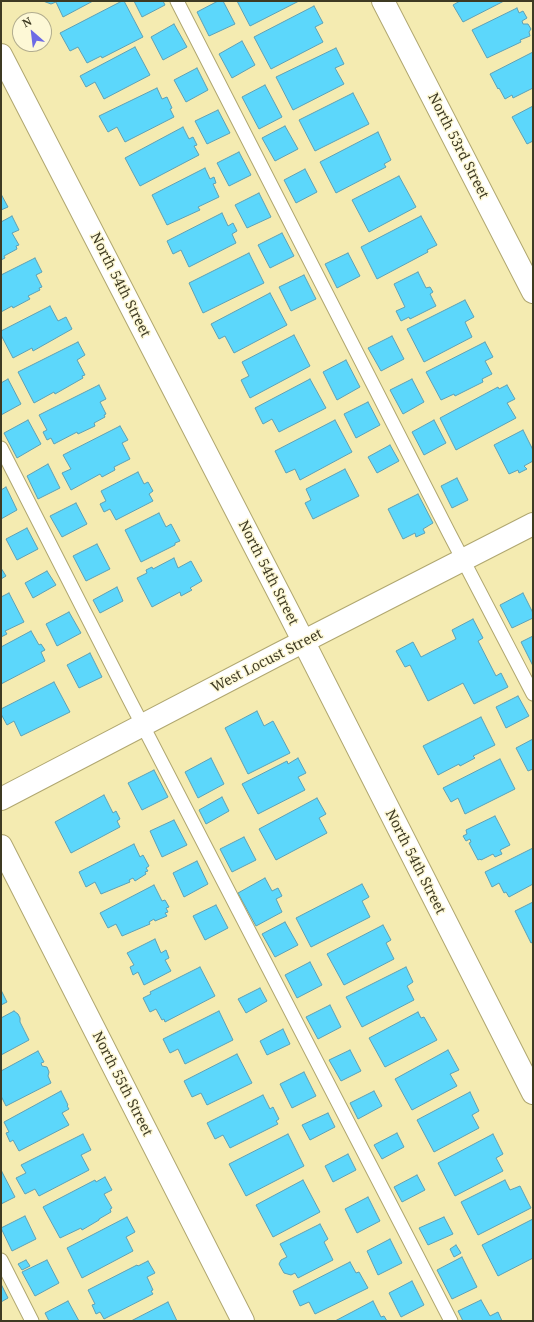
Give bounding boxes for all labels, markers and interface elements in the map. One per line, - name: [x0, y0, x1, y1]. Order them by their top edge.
- north arrow: [12, 12, 52, 52]
- text: N: [19, 13, 34, 31]
- street label: North 53rd Street: [424, 90, 492, 202]
- street label: North 54th Street: [86, 230, 154, 340]
- street label: North 54th Street: [234, 518, 302, 628]
- street label: West Locust Street: [209, 626, 325, 696]
- street label: North 54th Street: [381, 807, 449, 917]
- street label: North 55th Street: [88, 1029, 156, 1139]

